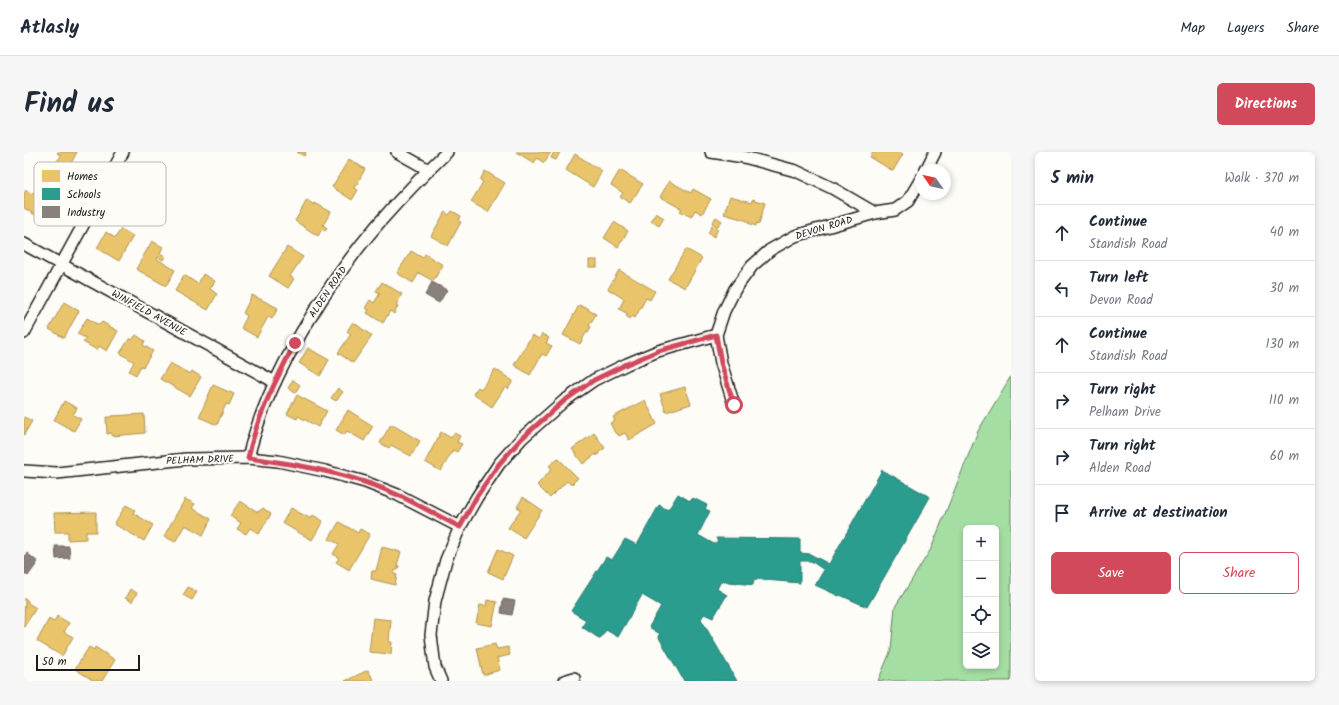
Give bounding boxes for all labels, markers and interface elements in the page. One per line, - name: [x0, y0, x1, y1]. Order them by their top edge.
- text: Atlasly: [20, 13, 79, 43]
- text: Map: [1181, 17, 1205, 39]
- text: Layers: [1227, 17, 1265, 39]
- text: Share: [1287, 17, 1319, 39]
- text: Find us: [24, 82, 115, 127]
- button: Directions: [1217, 83, 1315, 125]
- legend: [34, 162, 166, 226]
- north arrow: [915, 164, 951, 200]
- text: 5 min: [1051, 165, 1094, 192]
- text: Homes: [67, 168, 98, 186]
- text: Walk · 370 m: [1224, 168, 1299, 189]
- text: Schools: [67, 186, 101, 204]
- text: Industry: [67, 204, 106, 222]
- text: Continue: [1089, 210, 1147, 234]
- street label: DEVON ROAD: [793, 212, 855, 244]
- icon: ahead: [1051, 222, 1073, 244]
- text: 40 m: [1270, 222, 1299, 243]
- text: Standish Road: [1089, 234, 1167, 255]
- street label: ALDEN ROAD: [305, 263, 351, 321]
- text: Turn left: [1089, 266, 1149, 290]
- icon: left: [1051, 278, 1073, 300]
- text: 30 m: [1270, 278, 1299, 299]
- street label: WINFIELD AVENUE: [109, 286, 190, 341]
- text: Devon Road: [1089, 290, 1153, 311]
- text: Continue: [1089, 322, 1147, 346]
- route end: [286, 334, 304, 352]
- icon: ahead: [1051, 334, 1073, 356]
- text: 130 m: [1265, 334, 1299, 355]
- text: Standish Road: [1089, 346, 1167, 367]
- text: Turn right: [1089, 378, 1156, 402]
- icon: right: [1051, 390, 1073, 412]
- text: 110 m: [1269, 390, 1299, 411]
- route start: [725, 396, 743, 414]
- text: Pelham Drive: [1089, 402, 1161, 423]
- text: Turn right: [1089, 434, 1156, 458]
- icon: right: [1051, 446, 1073, 468]
- text: 60 m: [1270, 446, 1299, 467]
- street label: PELHAM DRIVE: [166, 451, 235, 469]
- text: Alden Road: [1089, 458, 1151, 479]
- text: Arrive at destination: [1089, 501, 1228, 525]
- icon: arrive: [1051, 502, 1073, 524]
- map controls: [963, 525, 999, 669]
- button: +: [963, 525, 999, 561]
- button: Save: [1051, 552, 1171, 594]
- button: Share: [1179, 552, 1299, 594]
- button: −: [963, 561, 999, 597]
- button: locate: [963, 597, 999, 633]
- button: layers: [963, 633, 999, 669]
- scale bar: [36, 653, 140, 672]
- text: 50 m: [42, 653, 67, 671]

